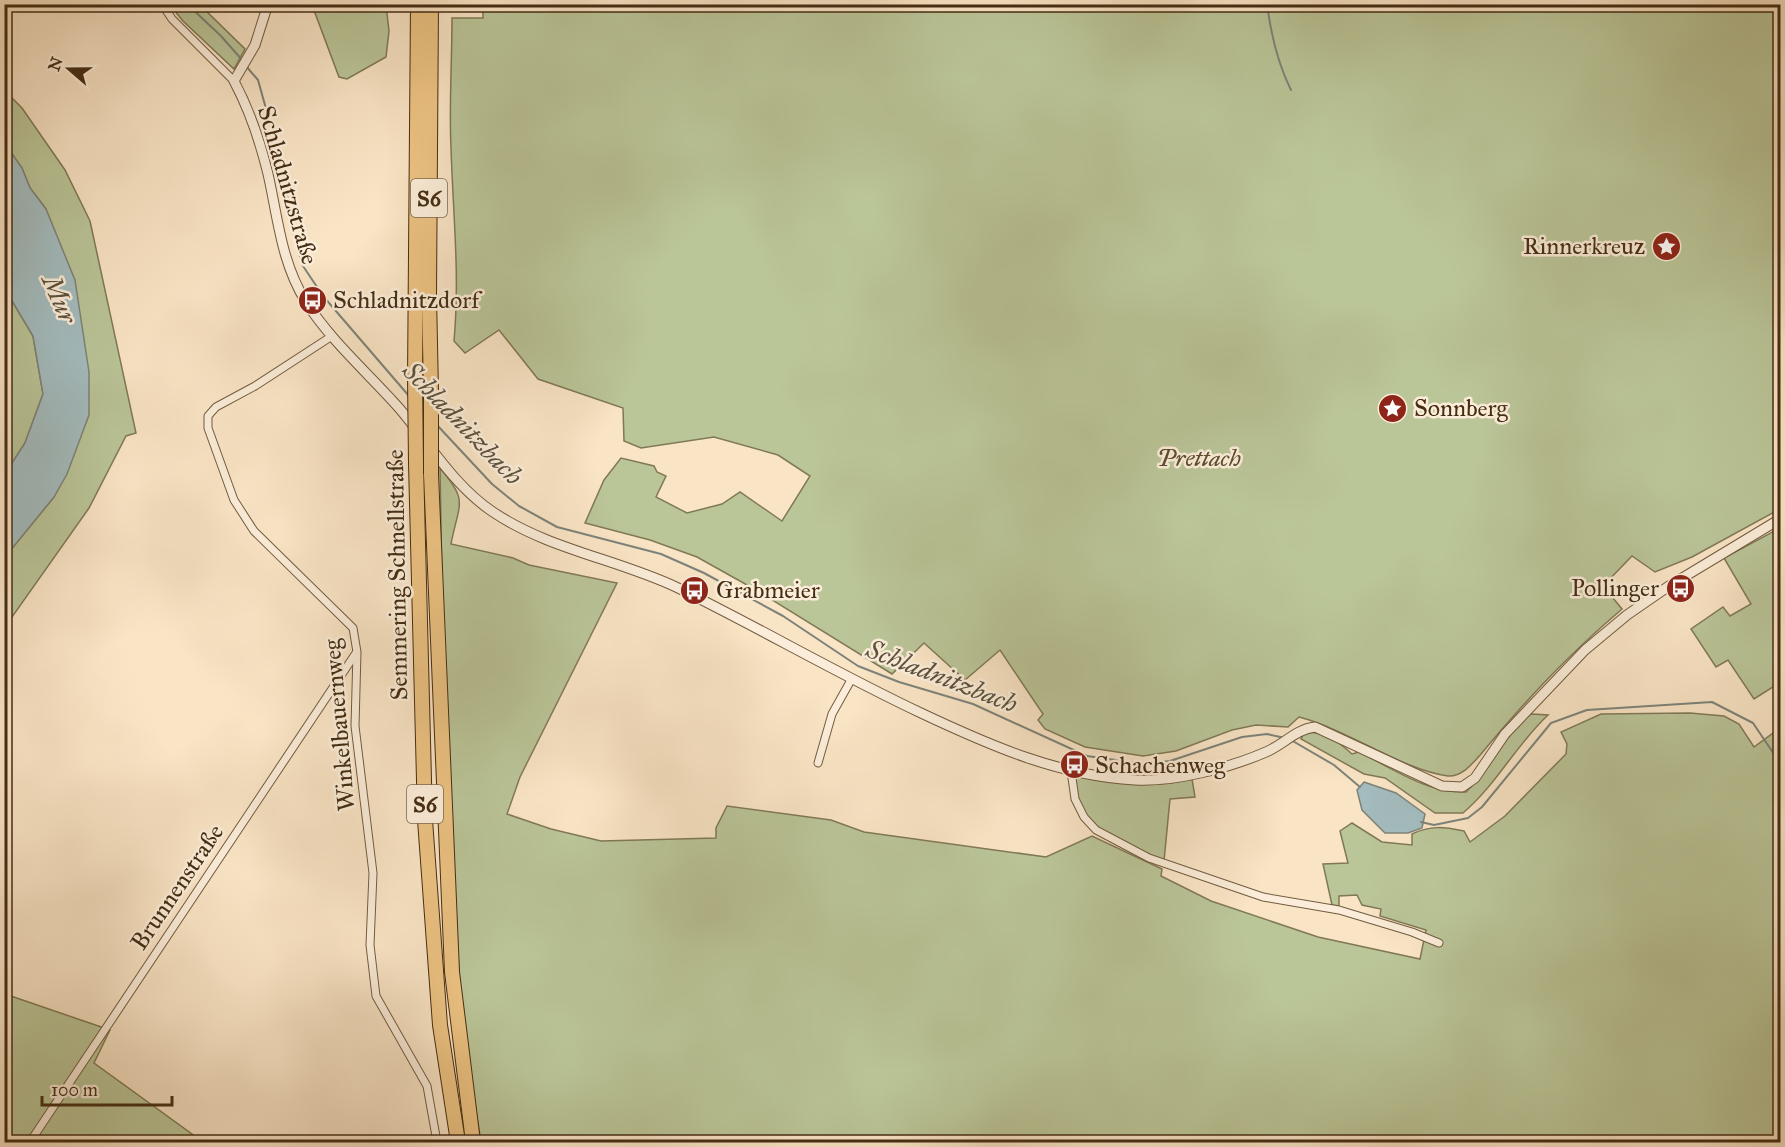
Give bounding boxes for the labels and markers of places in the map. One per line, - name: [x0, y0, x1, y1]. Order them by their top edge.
- place icon: Rinnerkreuz: [1650, 230, 1682, 262]
- place label: Rinnerkreuz: [1523, 231, 1645, 261]
- bus stop icon: Schladnitzdorf: [296, 284, 328, 316]
- place label: Schladnitzdorf: [333, 285, 483, 315]
- place icon: Sonnberg: [1377, 392, 1409, 424]
- place label: Sonnberg: [1414, 393, 1509, 423]
- bus stop icon: Pollinger: [1664, 572, 1696, 604]
- place label: Pollinger: [1571, 573, 1659, 603]
- bus stop icon: Grabmeier: [679, 574, 711, 606]
- place label: Grabmeier: [716, 575, 820, 605]
- bus stop icon: Schachenweg: [1058, 749, 1090, 781]
- place label: Schachenweg: [1095, 750, 1226, 780]

